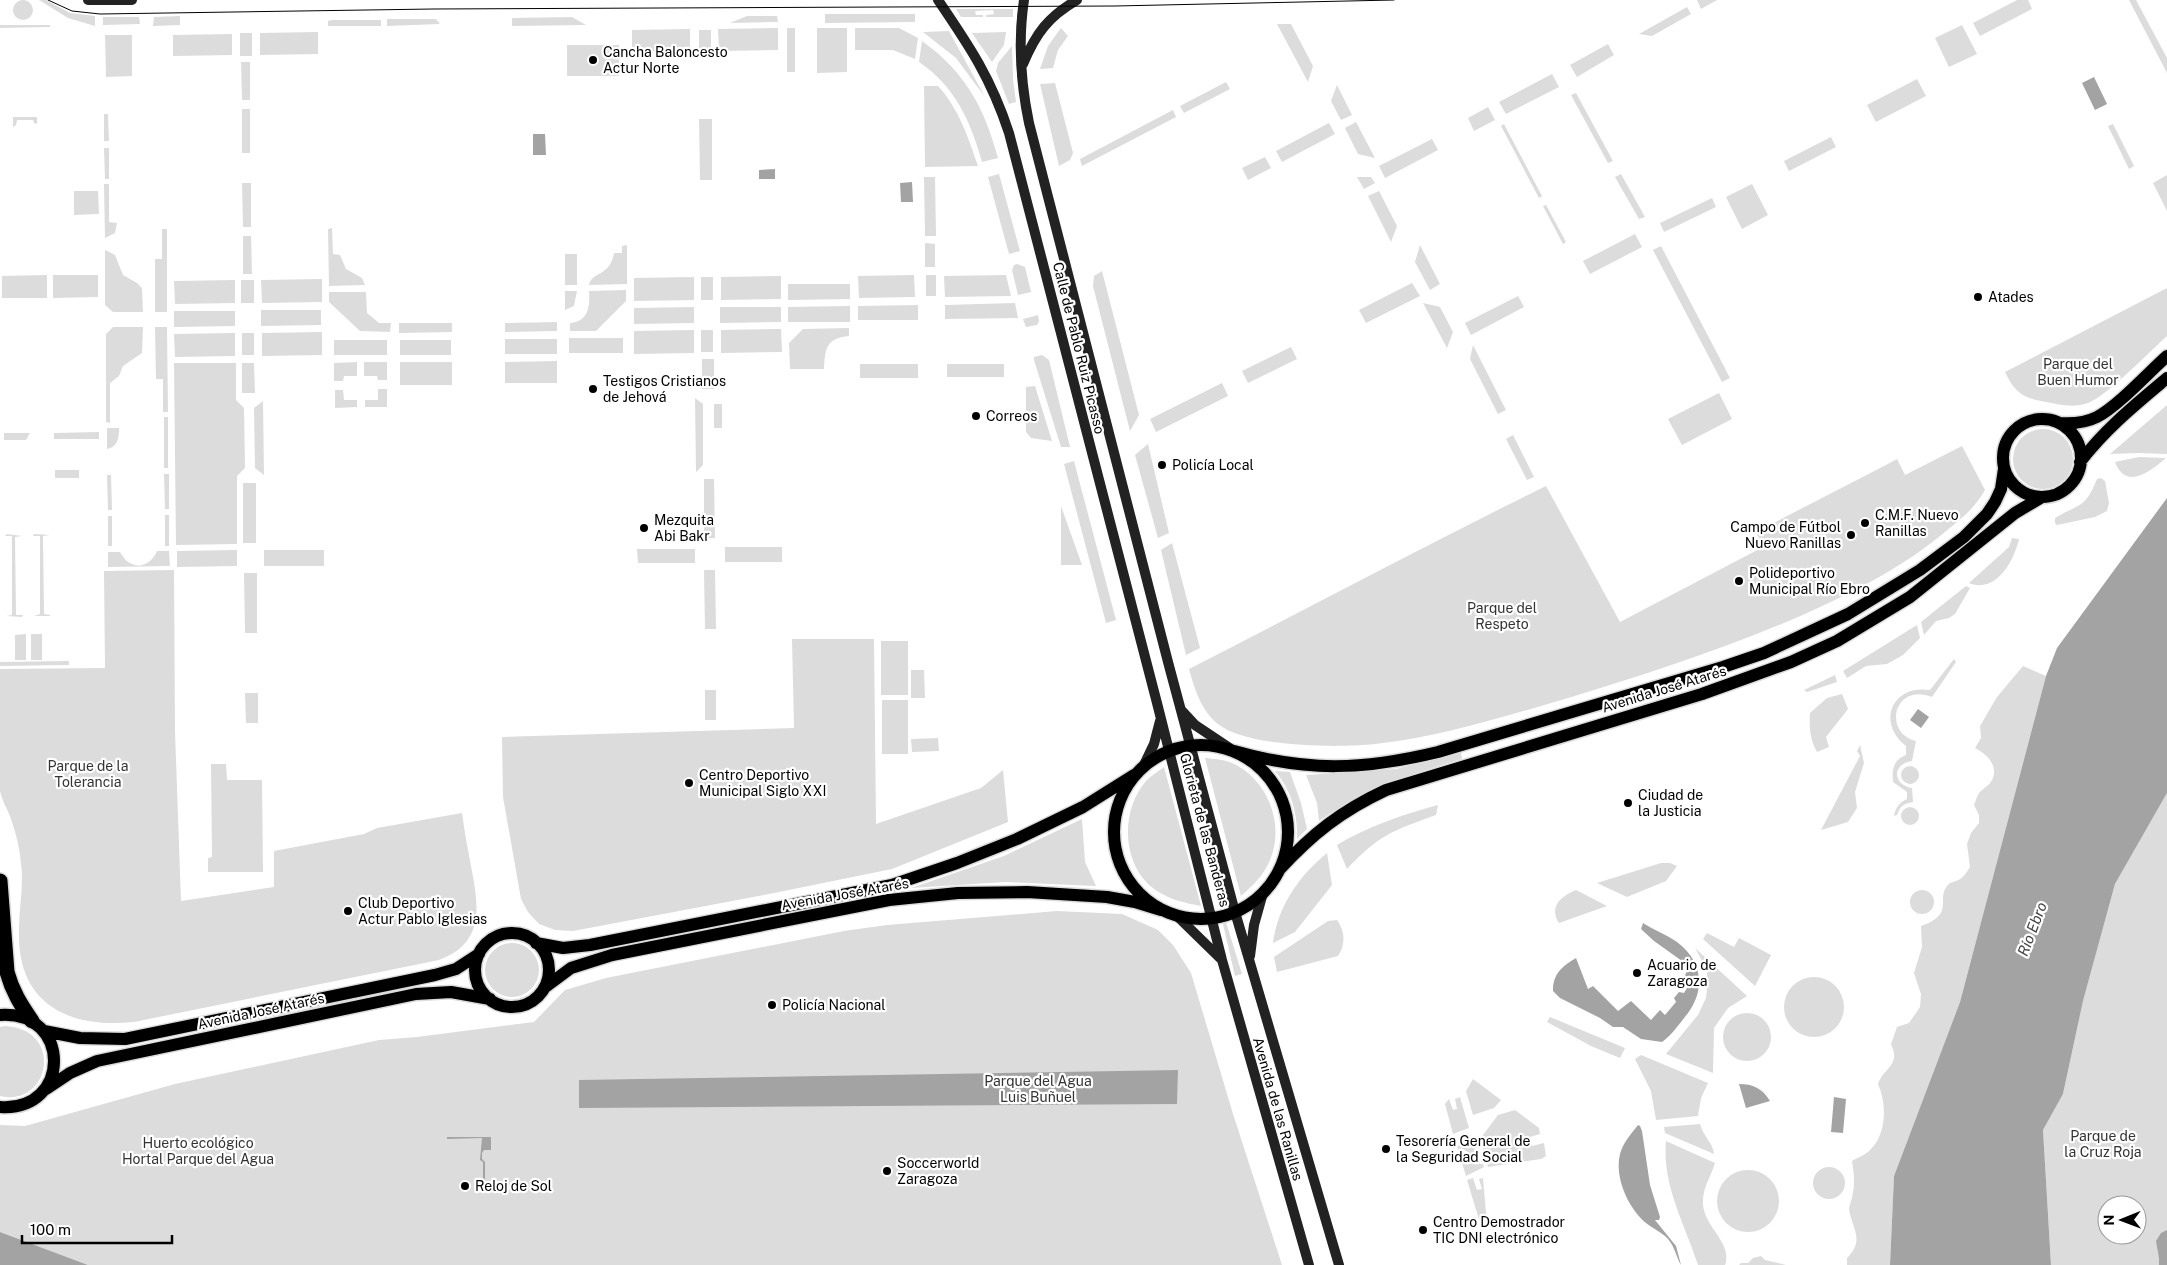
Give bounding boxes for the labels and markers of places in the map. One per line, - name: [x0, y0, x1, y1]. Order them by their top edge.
- place label: Cancha Baloncesto Actur Norte: [603, 44, 728, 76]
- marker: Cancha Baloncesto Actur Norte: [587, 54, 599, 66]
- place label: Atades: [1988, 289, 2034, 305]
- marker: Atades: [1972, 291, 1984, 303]
- place label: Testigos Cristianos de Jehová: [603, 373, 726, 405]
- marker: Testigos Cristianos de Jehová: [587, 383, 599, 395]
- place label: Correos: [986, 408, 1037, 424]
- marker: Correos: [970, 410, 982, 422]
- place label: Policía Local: [1172, 457, 1254, 473]
- marker: Policía Local: [1156, 459, 1168, 471]
- place label: C.M.F. Nuevo Ranillas: [1875, 507, 1959, 539]
- place label: Mezquita Abi Bakr: [654, 512, 714, 544]
- marker: C.M.F. Nuevo Ranillas: [1859, 517, 1871, 529]
- place label: Campo de Fútbol Nuevo Ranillas: [1730, 519, 1841, 551]
- marker: Mezquita Abi Bakr: [638, 522, 650, 534]
- marker: Campo de Fútbol Nuevo Ranillas: [1845, 529, 1857, 541]
- place label: Polideportivo Municipal Río Ebro: [1749, 565, 1870, 597]
- marker: Polideportivo Municipal Río Ebro: [1733, 575, 1745, 587]
- place label: Centro Deportivo Municipal Siglo XXI: [699, 767, 826, 799]
- marker: Centro Deportivo Municipal Siglo XXI: [683, 777, 695, 789]
- place label: Ciudad de la Justicia: [1638, 787, 1703, 819]
- marker: Ciudad de la Justicia: [1622, 797, 1634, 809]
- place label: Club Deportivo Actur Pablo Iglesias: [358, 895, 487, 927]
- marker: Club Deportivo Actur Pablo Iglesias: [342, 905, 354, 917]
- place label: Acuario de Zaragoza: [1647, 957, 1717, 989]
- marker: Acuario de Zaragoza: [1631, 967, 1643, 979]
- place label: Policía Nacional: [782, 997, 886, 1013]
- marker: Policía Nacional: [766, 999, 778, 1011]
- place label: Tesorería General de la Seguridad Social: [1396, 1133, 1530, 1165]
- marker: Tesorería General de la Seguridad Social: [1380, 1143, 1392, 1155]
- place label: Soccerworld Zaragoza: [897, 1155, 979, 1187]
- marker: Soccerworld Zaragoza: [881, 1165, 893, 1177]
- place label: Reloj de Sol: [475, 1178, 552, 1194]
- marker: Reloj de Sol: [459, 1180, 471, 1192]
- place label: Centro Demostrador TIC DNI electrónico: [1433, 1214, 1565, 1246]
- marker: Centro Demostrador TIC DNI electrónico: [1417, 1224, 1429, 1236]

